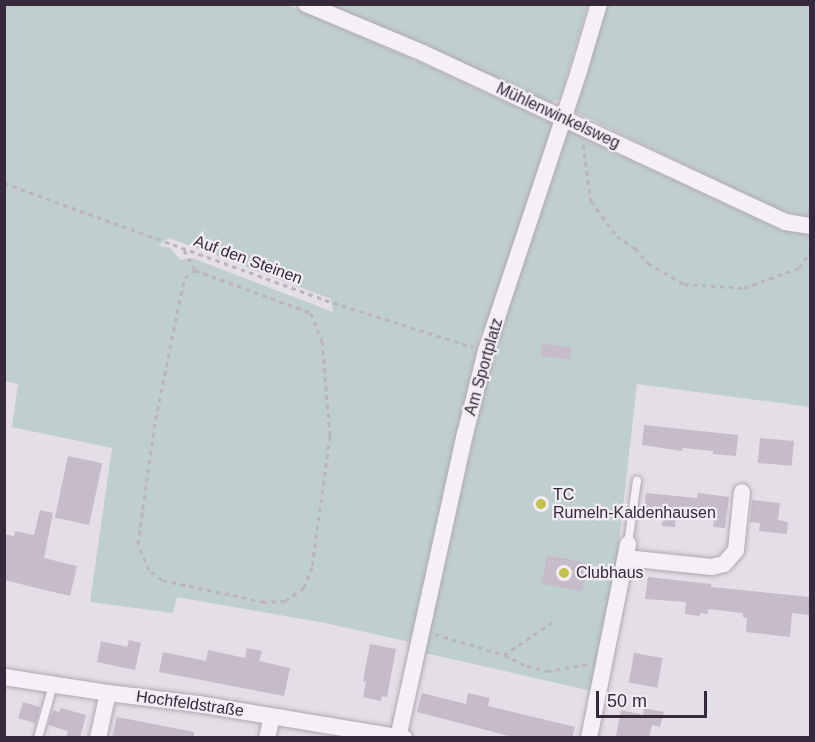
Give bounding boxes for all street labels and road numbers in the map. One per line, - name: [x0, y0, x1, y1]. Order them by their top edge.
- street label: Mühlenwinkelsweg: [493, 79, 623, 153]
- street label: Auf den Steinen: [191, 232, 305, 288]
- street label: Am Sportplatz: [461, 316, 507, 418]
- street label: Hochfeldstraße: [135, 687, 245, 721]

